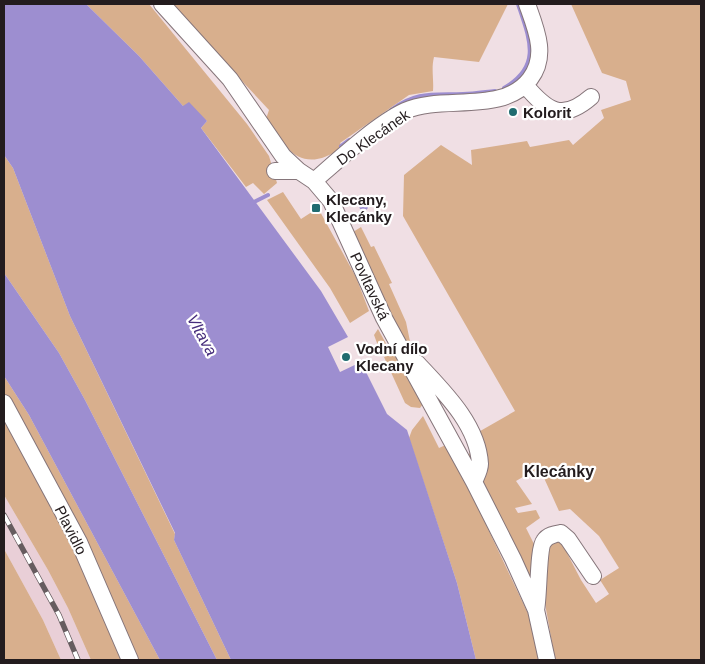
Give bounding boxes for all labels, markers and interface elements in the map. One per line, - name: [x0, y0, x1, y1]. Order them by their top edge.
- place label: Kolorit: [523, 104, 571, 121]
- street label: Do Klecánek: [333, 105, 413, 168]
- marker: Kolorit: [507, 106, 519, 118]
- place label: Klecany, Klecánky: [326, 191, 393, 225]
- marker: Klecany, Klecánky: [310, 202, 322, 214]
- street label: Povltavská: [347, 250, 393, 323]
- water label: Vltava: [184, 311, 220, 359]
- place label: Vodní dílo Klecany: [356, 340, 427, 374]
- marker: Vodní dílo Klecany: [340, 351, 352, 363]
- district label: Klecánky: [524, 463, 594, 480]
- street label: Plavidlo: [52, 503, 90, 557]

